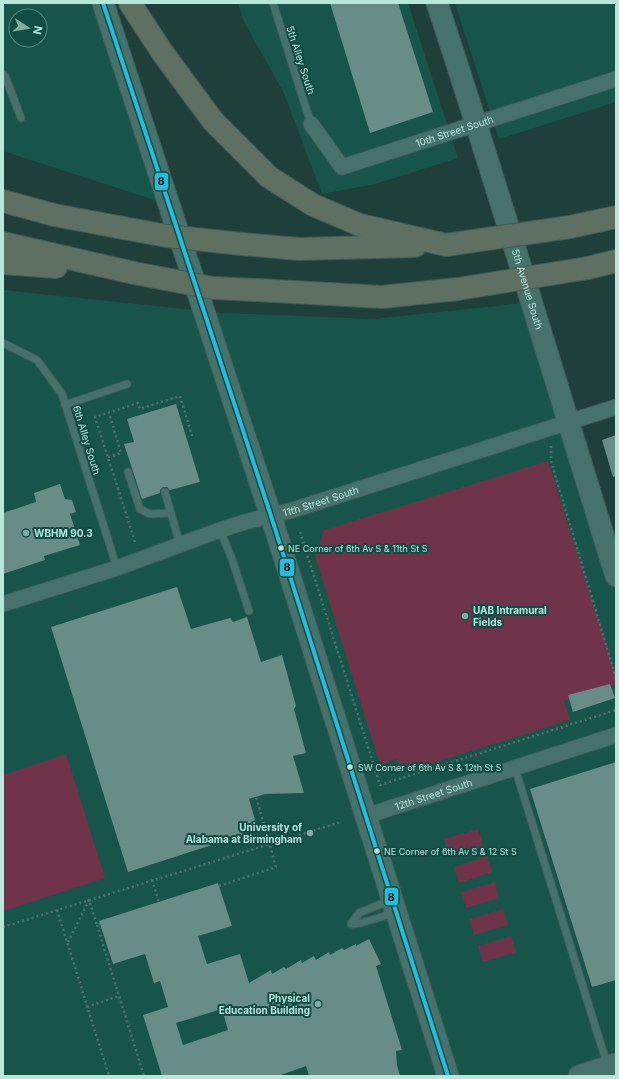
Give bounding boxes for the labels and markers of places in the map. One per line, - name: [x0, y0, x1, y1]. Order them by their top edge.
- place label: WBHM 90.3: [34, 527, 93, 539]
- marker: WBHM 90.3: [21, 528, 31, 538]
- marker: NE Corner of 6th Av S & 11th St S: [276, 543, 286, 553]
- place label: NE Corner of 6th Av S & 11th St S: [288, 543, 428, 554]
- place label: UAB Intramural Fields: [473, 604, 547, 628]
- marker: UAB Intramural Fields: [460, 611, 470, 621]
- marker: SW Corner of 6th Av S & 12th St S: [345, 762, 355, 772]
- place label: SW Corner of 6th Av S & 12th St S: [358, 762, 502, 773]
- place label: University of Alabama at Birmingham: [186, 821, 302, 846]
- marker: University of Alabama at Birmingham: [305, 828, 315, 838]
- marker: NE Corner of 6th Av S & 12 St S: [372, 846, 382, 856]
- place label: NE Corner of 6th Av S & 12 St S: [384, 846, 517, 857]
- place label: Physical Education Building: [219, 992, 310, 1017]
- marker: Physical Education Building: [313, 999, 323, 1009]

